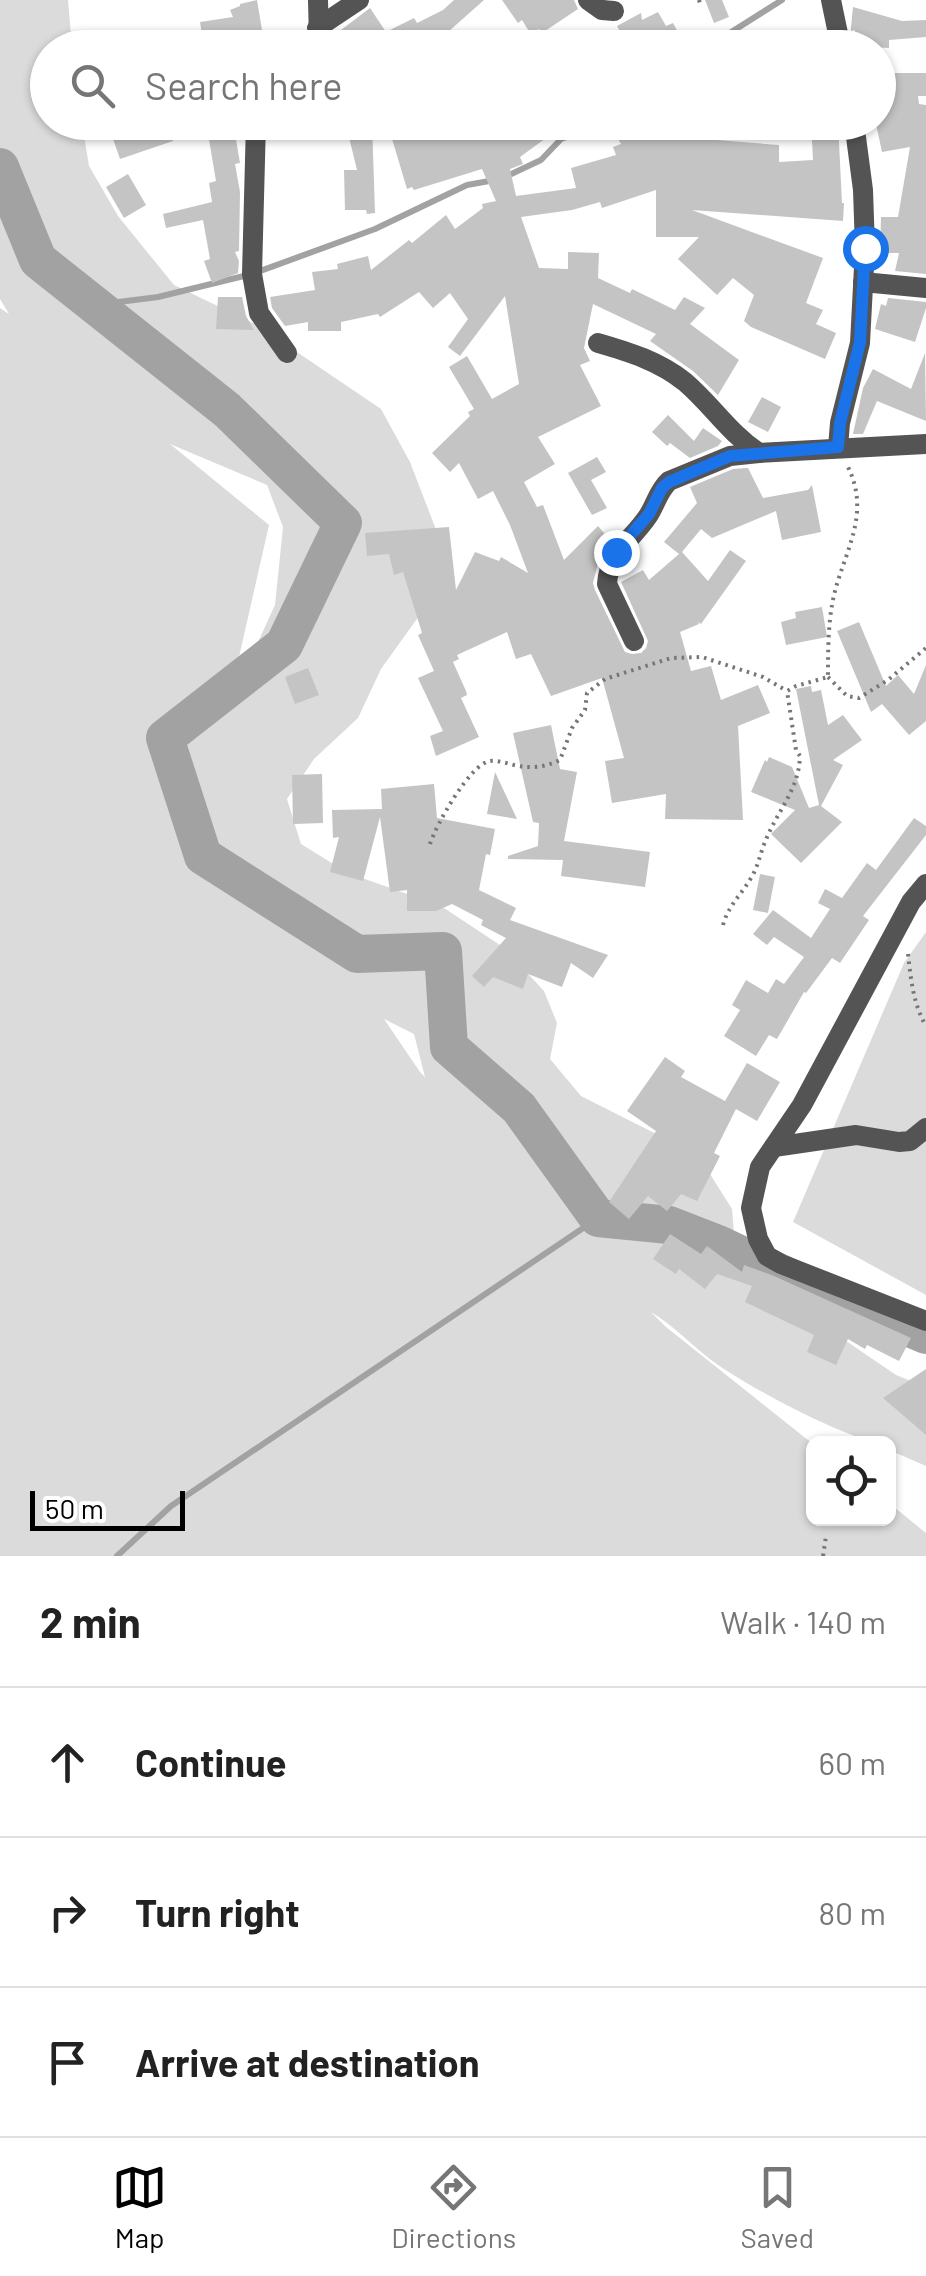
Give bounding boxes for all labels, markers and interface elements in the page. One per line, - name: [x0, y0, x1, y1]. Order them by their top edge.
- search box: [30, 30, 896, 140]
- icon: search: [65, 58, 120, 113]
- text: Search here: [145, 62, 343, 108]
- route start: [843, 226, 889, 272]
- route end: [594, 530, 640, 576]
- map controls: [806, 1436, 896, 1526]
- button: locate: [806, 1436, 896, 1526]
- scale bar: [30, 1486, 185, 1530]
- text: 50 m: [45, 1491, 104, 1525]
- text: 2 min: [40, 1596, 141, 1646]
- text: Walk · 140 m: [720, 1602, 886, 1640]
- icon: ahead: [40, 1735, 95, 1790]
- text: Continue: [135, 1739, 286, 1785]
- text: 60 m: [819, 1743, 886, 1781]
- icon: right: [40, 1885, 95, 1940]
- text: Turn right: [135, 1889, 300, 1935]
- text: 80 m: [818, 1893, 886, 1931]
- icon: arrive: [40, 2035, 95, 2090]
- text: Arrive at destination: [135, 2039, 480, 2085]
- tab: Map: [112, 2160, 167, 2254]
- tab: Directions: [391, 2160, 516, 2254]
- tab: Saved: [740, 2160, 814, 2254]

